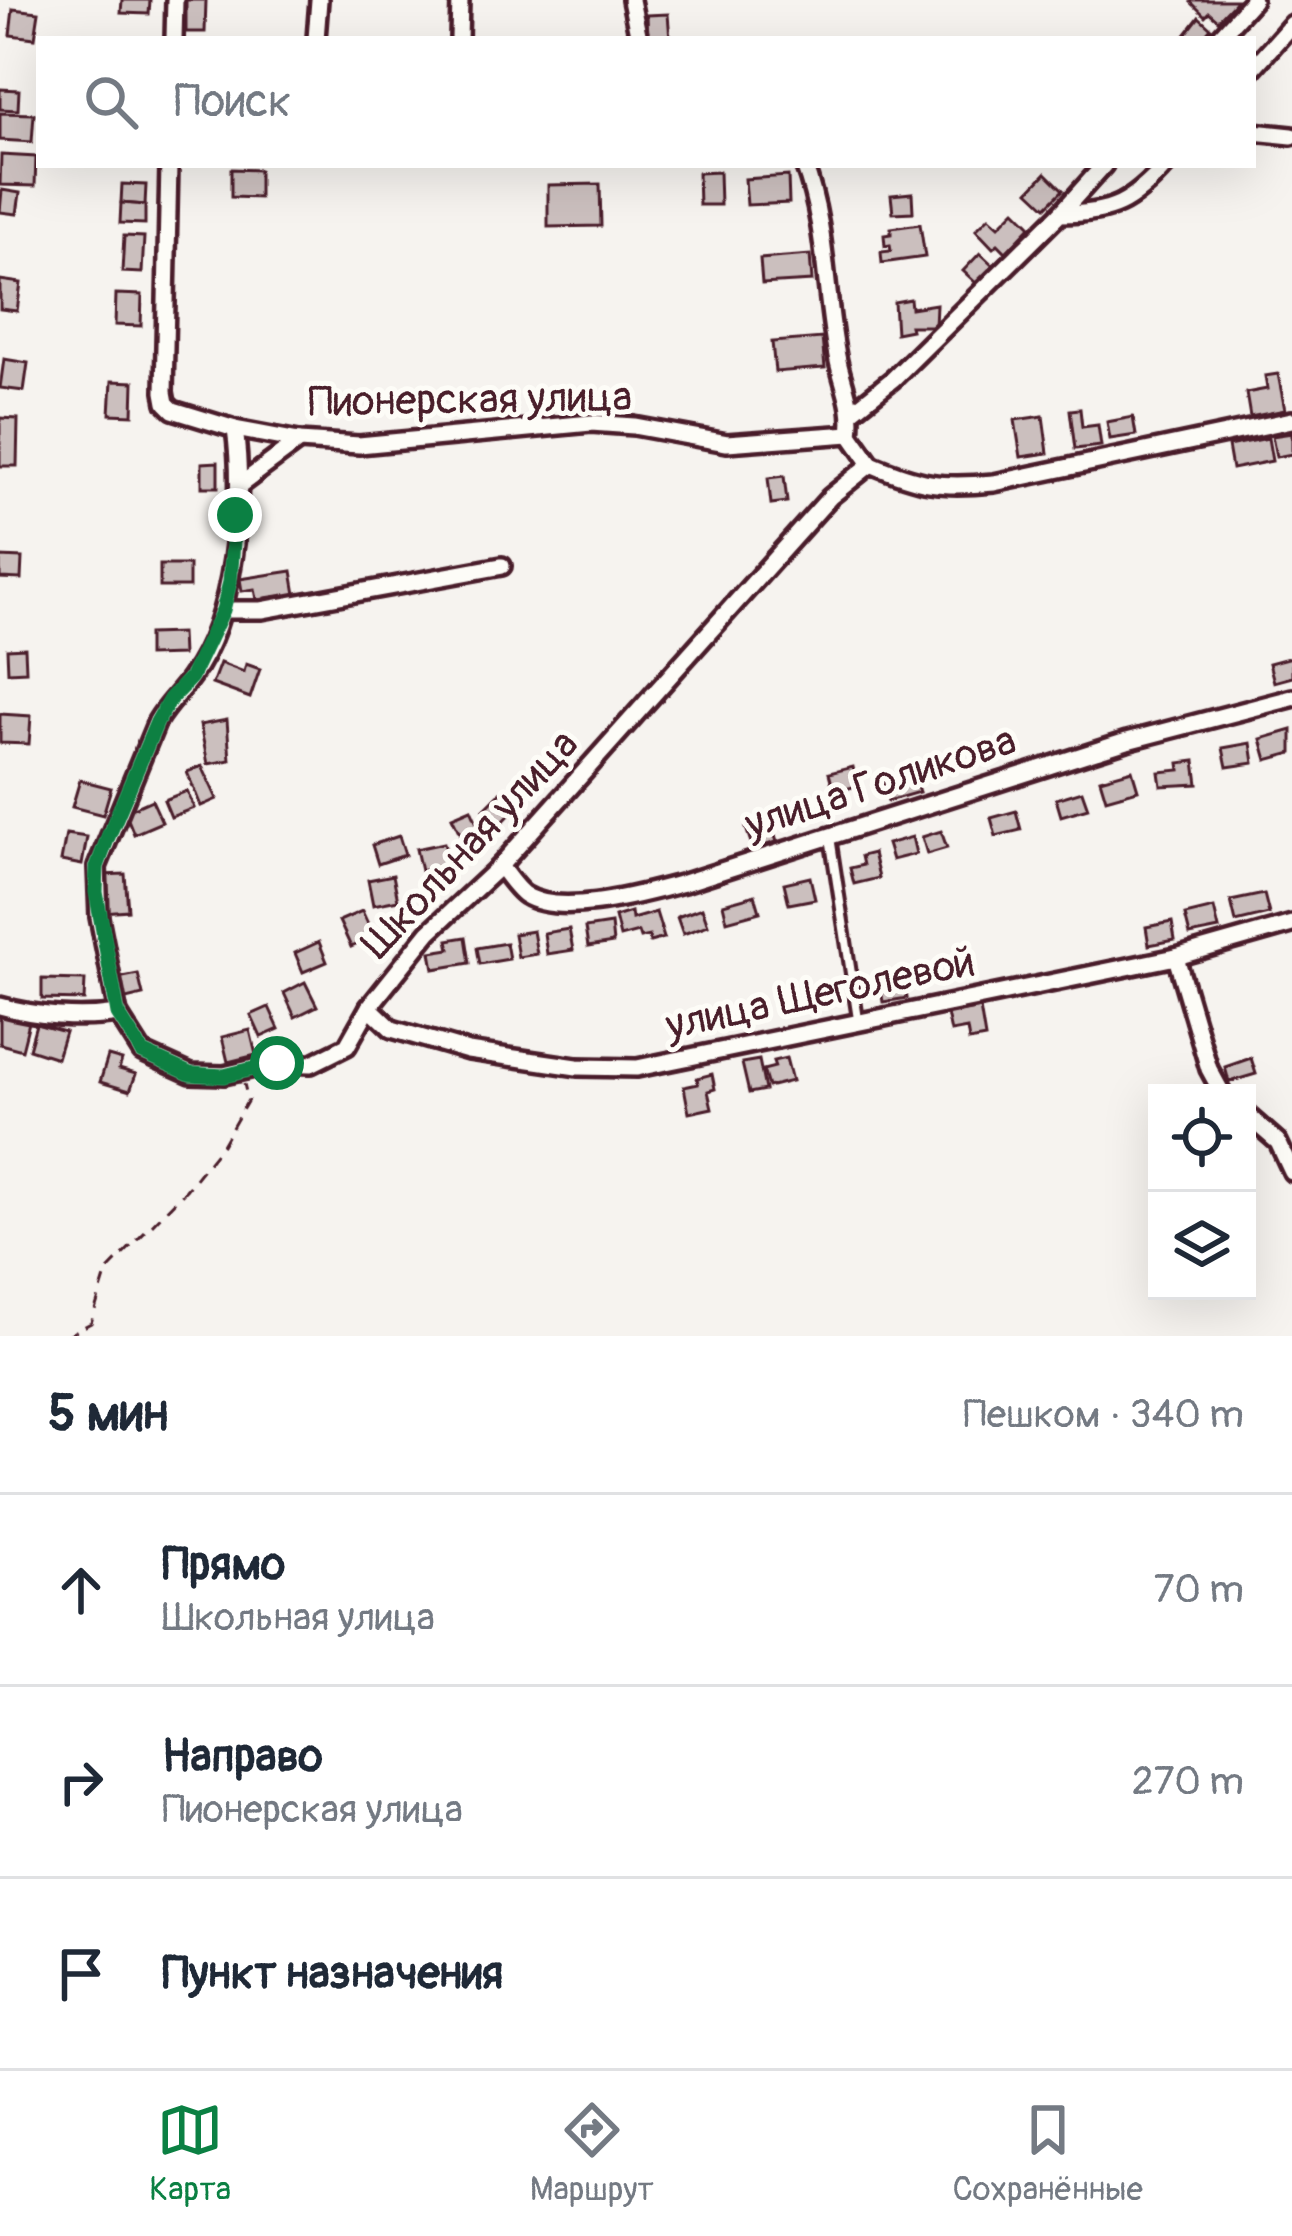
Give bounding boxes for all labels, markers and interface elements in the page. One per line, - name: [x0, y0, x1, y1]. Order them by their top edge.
- search box: [36, 36, 1256, 168]
- icon: search: [78, 69, 144, 135]
- text: Поиск: [174, 74, 291, 130]
- street label: Пионерская улица: [308, 371, 632, 429]
- route end: [208, 488, 262, 542]
- street label: улица Голикова: [738, 715, 1023, 851]
- street label: Школьная улица: [351, 719, 590, 970]
- street label: улица Щеголевой: [660, 936, 980, 1052]
- route start: [250, 1036, 304, 1090]
- map controls: [1148, 1084, 1256, 1300]
- button: locate: [1148, 1084, 1256, 1192]
- button: layers: [1148, 1192, 1256, 1300]
- text: 5 мин: [48, 1382, 168, 1446]
- text: Пешком · 340 m: [963, 1390, 1244, 1439]
- text: Прямо: [162, 1537, 285, 1593]
- icon: ahead: [48, 1557, 114, 1623]
- text: 70 m: [1154, 1565, 1244, 1614]
- text: Школьная улица: [162, 1593, 435, 1642]
- text: Направо: [162, 1729, 323, 1785]
- icon: right: [48, 1749, 114, 1815]
- text: 270 m: [1132, 1757, 1244, 1806]
- text: Пионерская улица: [162, 1785, 463, 1834]
- icon: arrive: [48, 1941, 114, 2007]
- text: Пункт назначения: [162, 1946, 503, 2002]
- tab: Карта: [149, 2097, 231, 2210]
- tab: Маршрут: [530, 2097, 654, 2210]
- tab: Сохранённые: [952, 2097, 1143, 2210]

